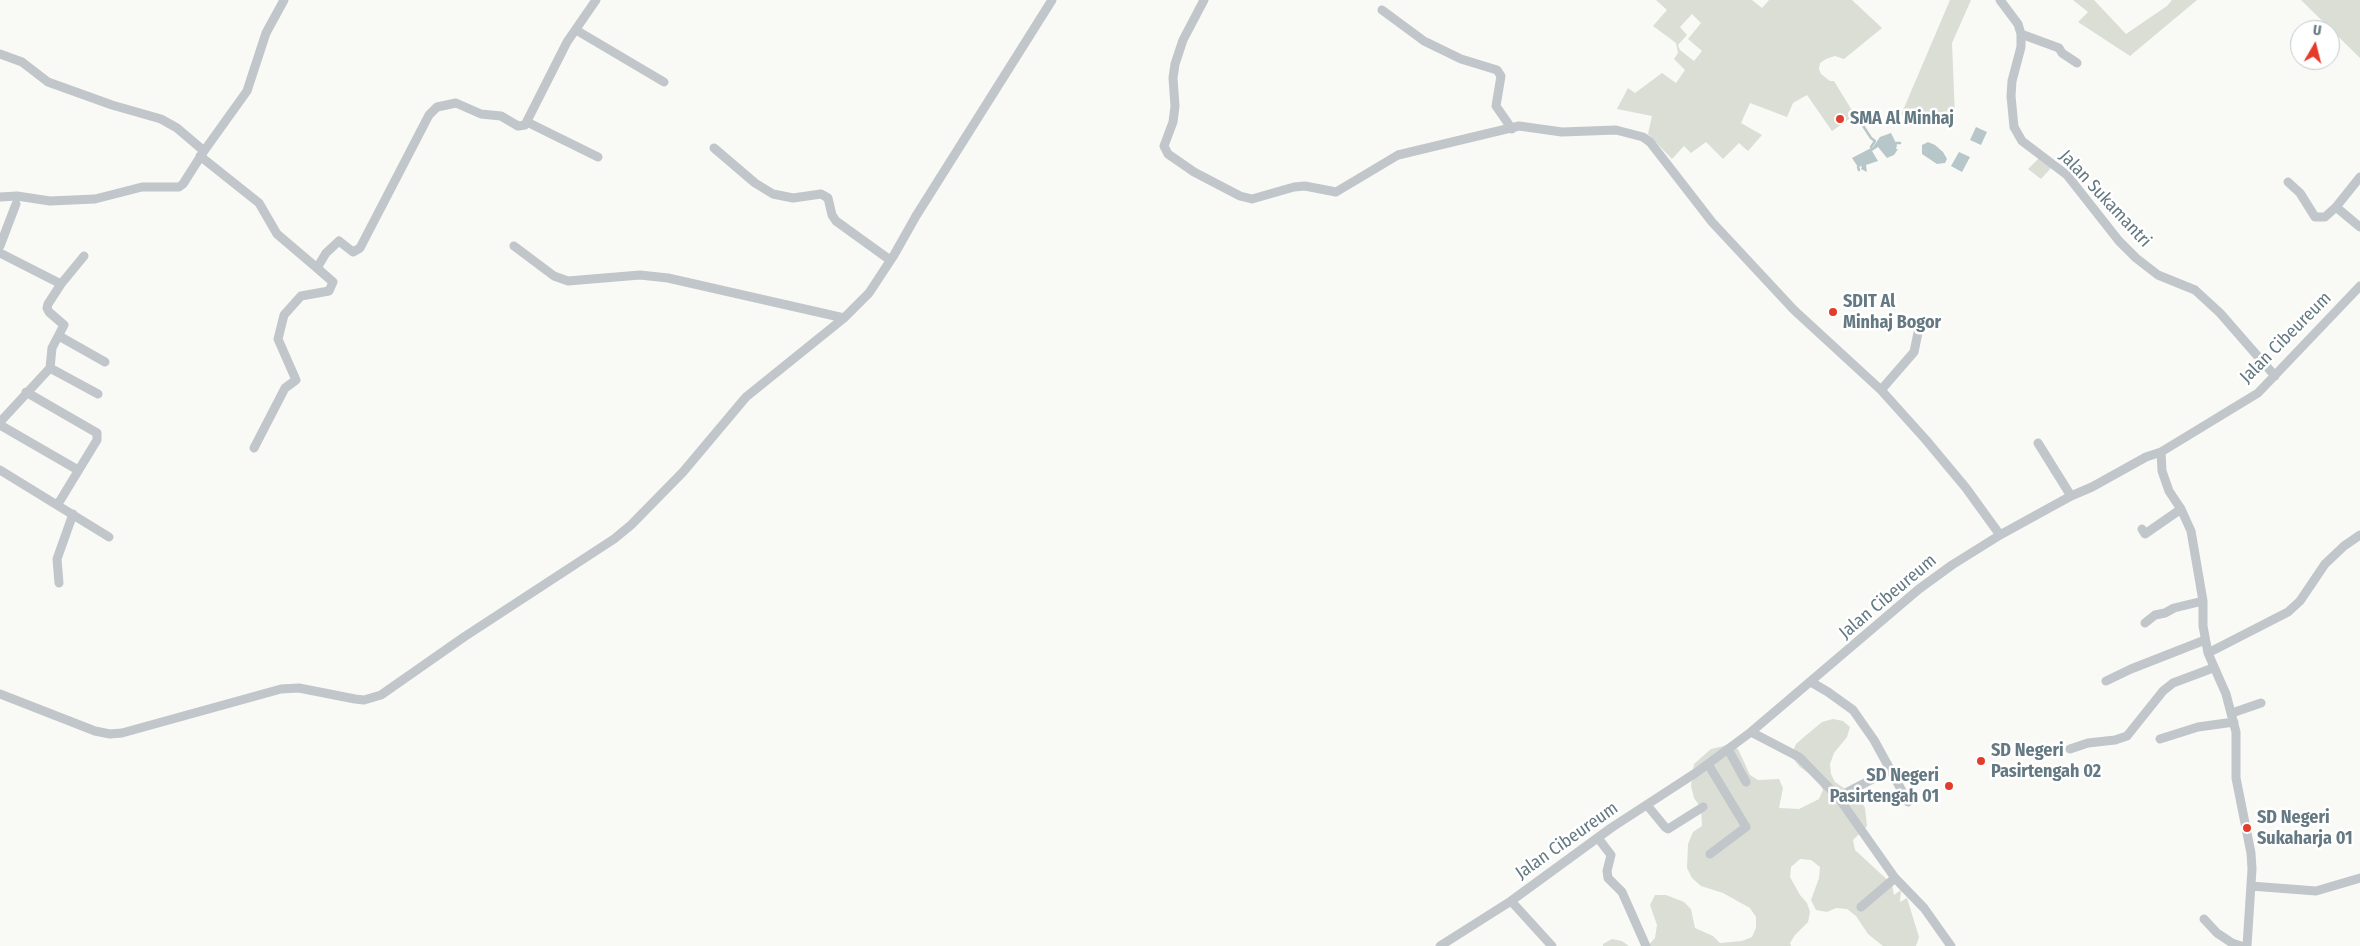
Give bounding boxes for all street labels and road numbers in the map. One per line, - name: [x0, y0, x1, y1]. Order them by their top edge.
- street label: Jalan Sukamantri: [2055, 146, 2155, 252]
- street label: Jalan Cibeureum: [2236, 288, 2336, 388]
- street label: Jalan Cibeureum: [1835, 550, 1941, 644]
- street label: Jalan Cibeureum: [1512, 798, 1622, 884]

